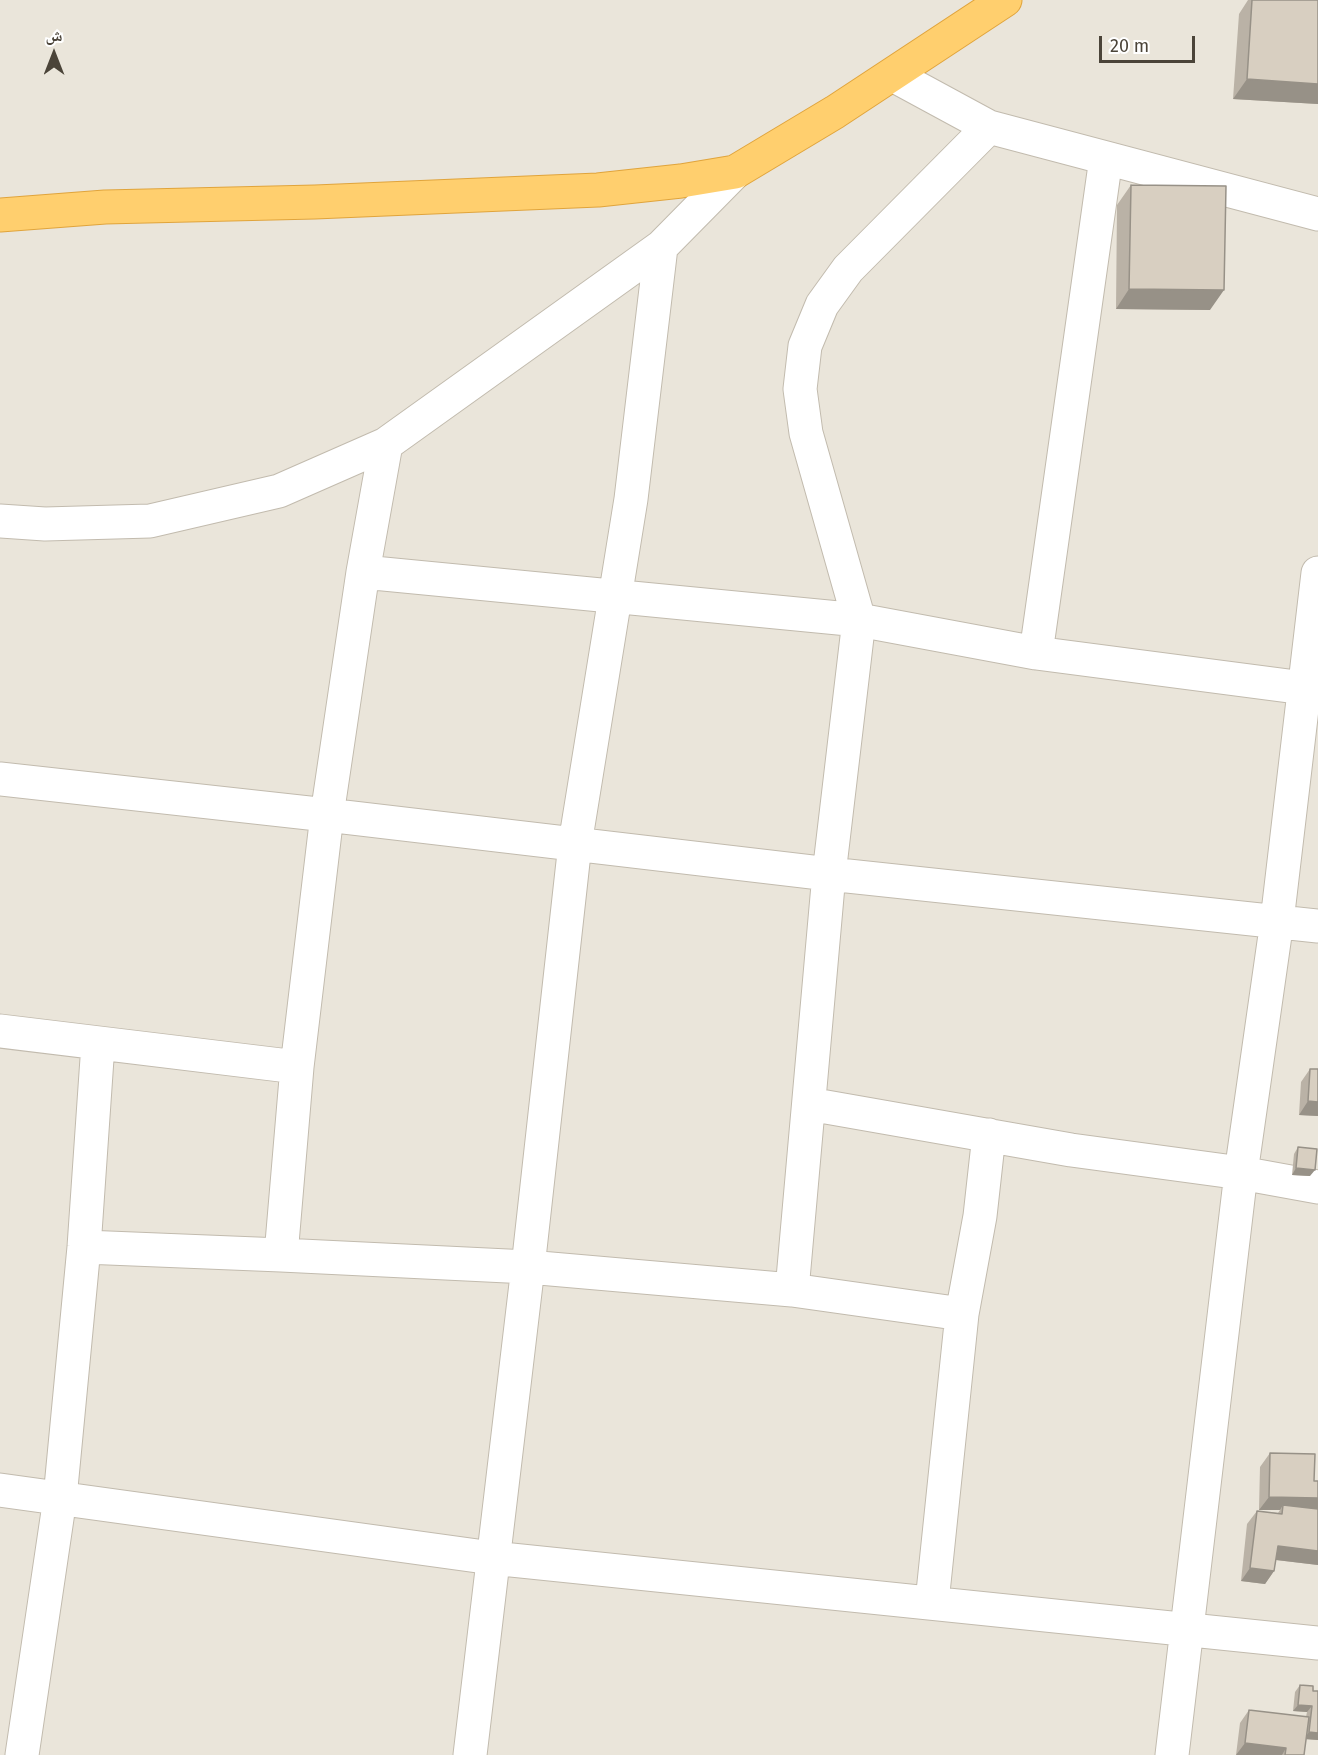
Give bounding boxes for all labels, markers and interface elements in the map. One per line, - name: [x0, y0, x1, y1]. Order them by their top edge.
- north arrow: [24, 24, 84, 84]
- scale bar: [1102, 24, 1198, 62]
- text: ش: [46, 26, 62, 45]
- text: 20 m: [1110, 35, 1149, 57]

